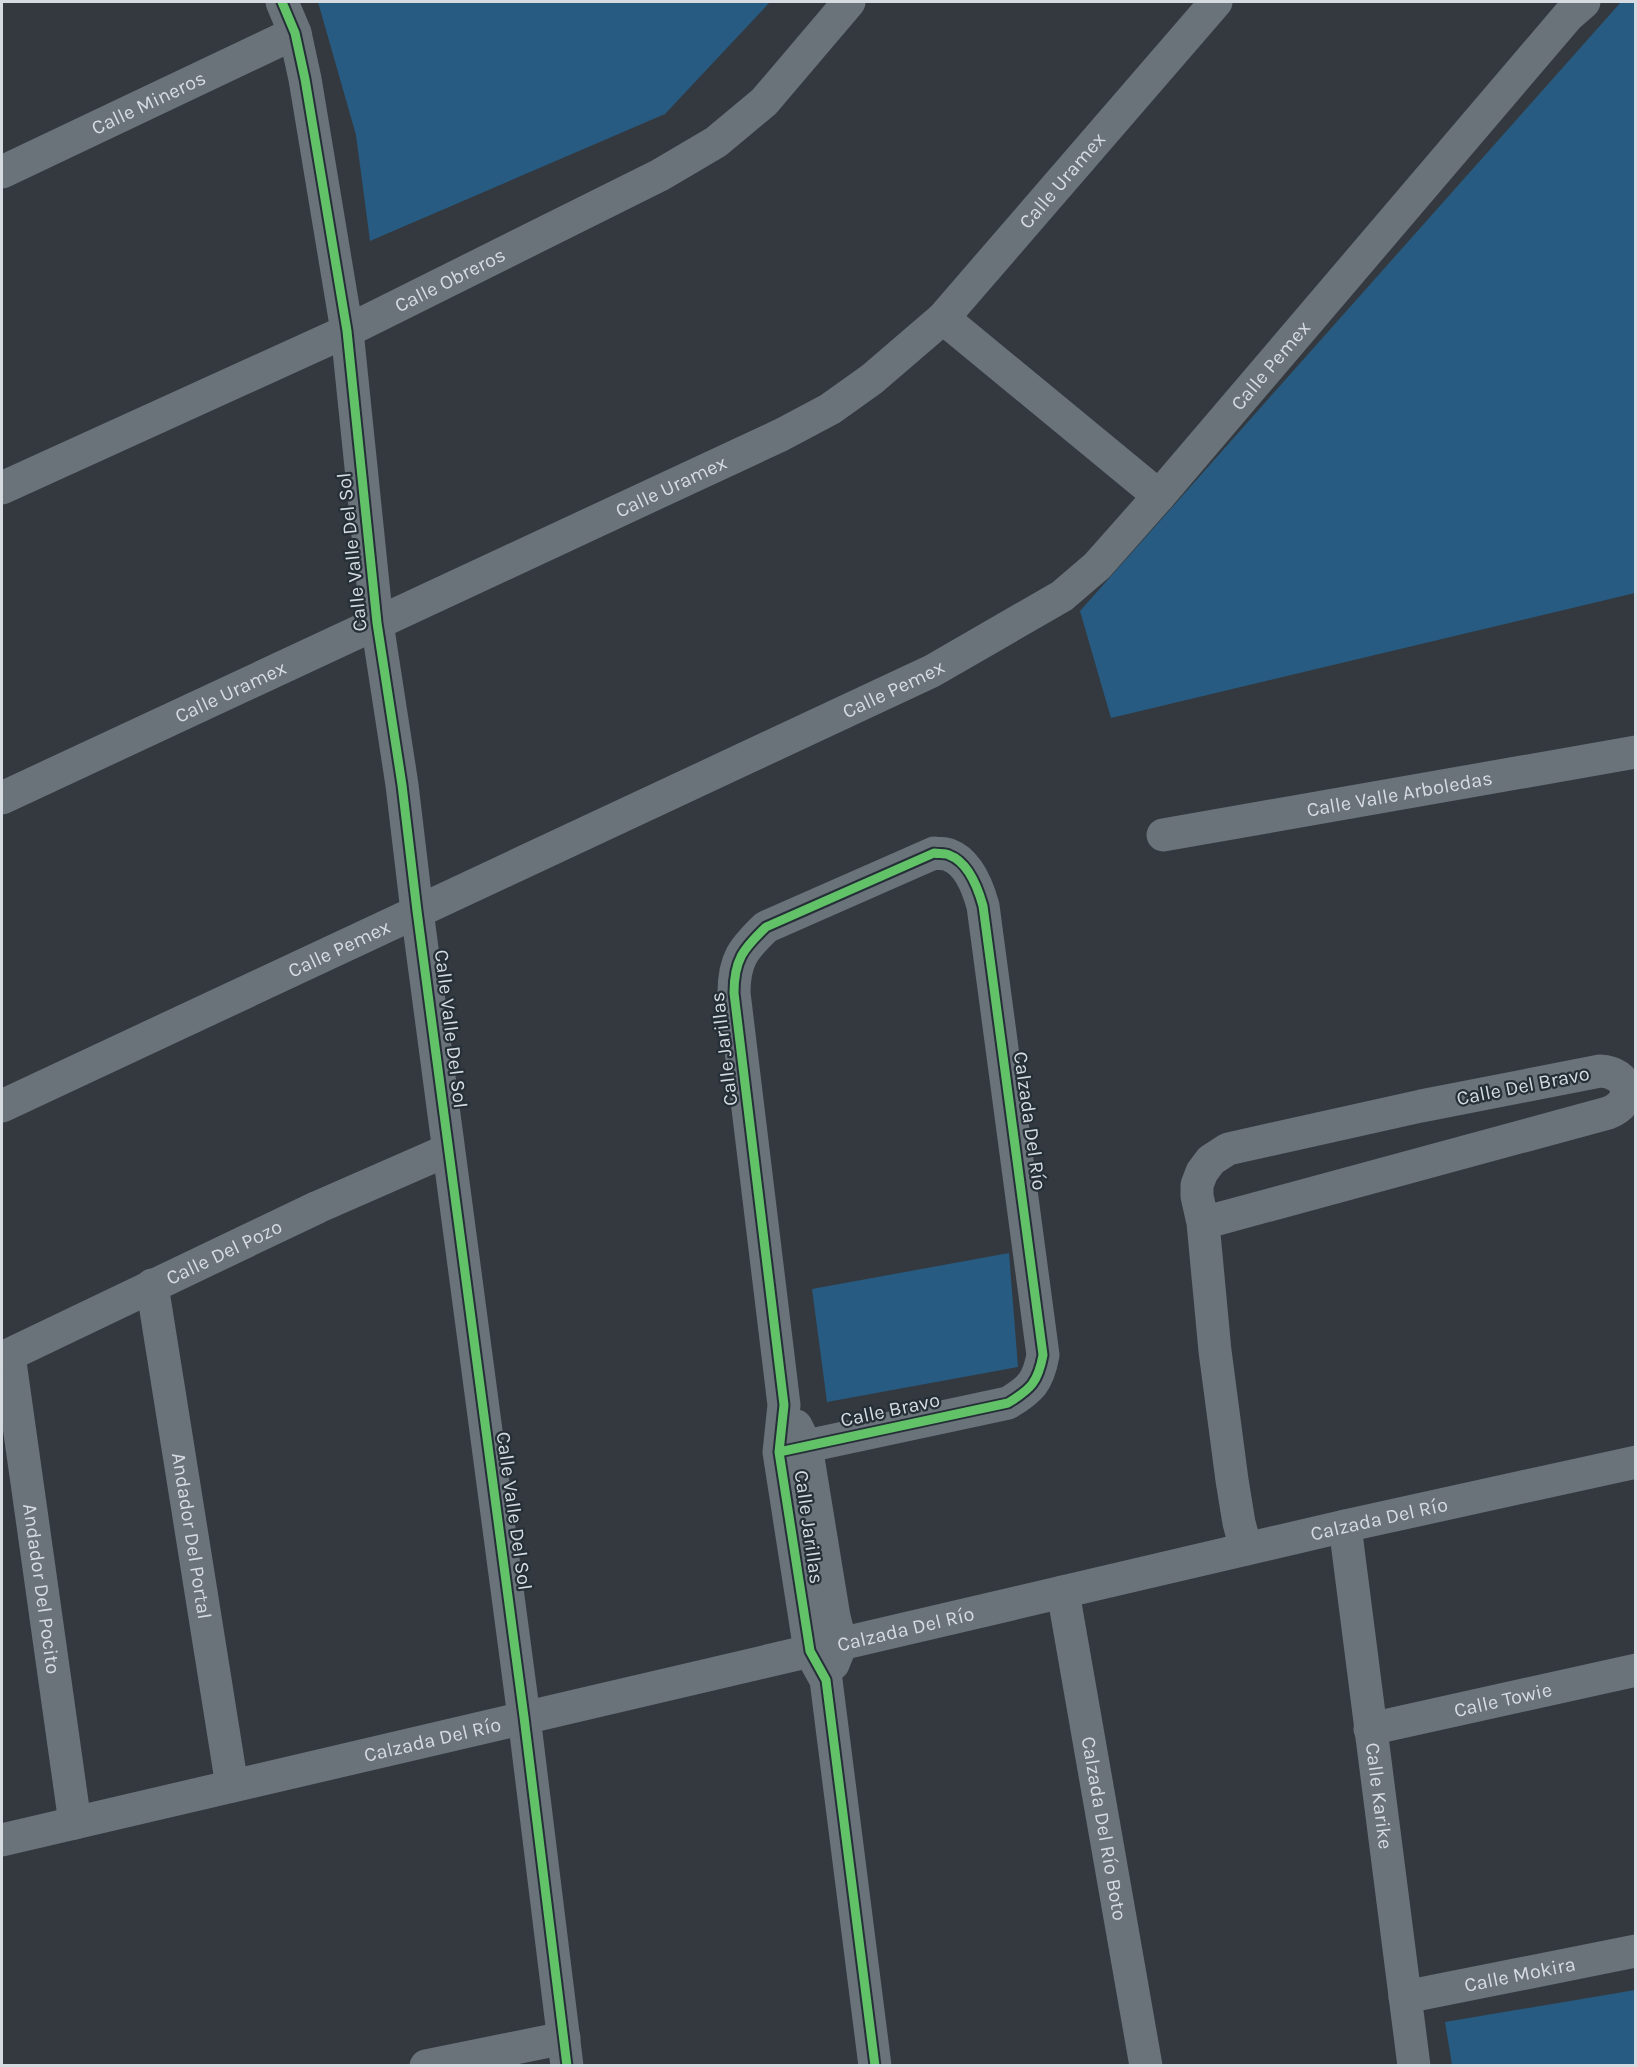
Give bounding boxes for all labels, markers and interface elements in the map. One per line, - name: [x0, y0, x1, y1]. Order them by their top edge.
- street label: Calle Mineros: [88, 66, 209, 139]
- street label: Calle Uramex: [1014, 127, 1110, 233]
- street label: Calle Obreros: [391, 243, 509, 317]
- street label: Calle Pemex: [1226, 316, 1315, 415]
- street label: Calle Uramex: [612, 451, 730, 522]
- street label: Calle Valle Del Sol: [332, 471, 372, 633]
- street label: Calle Pemex: [839, 655, 948, 723]
- street label: Calle Uramex: [171, 656, 290, 727]
- street label: Calle Valle Arboledas: [1305, 766, 1494, 821]
- street label: Calle Pemex: [284, 915, 394, 982]
- street label: Calle Valle Del Sol: [430, 948, 472, 1110]
- street label: Calle Jarillas: [706, 991, 742, 1107]
- street label: Calzada Del Río: [1009, 1050, 1051, 1192]
- street label: Calle Del Bravo: [1455, 1062, 1591, 1110]
- street label: Calle Del Pozo: [162, 1214, 286, 1289]
- street label: Calle Bravo: [838, 1388, 942, 1432]
- street label: Calle Valle Del Sol: [491, 1430, 537, 1592]
- street label: Andador Del Portal: [167, 1451, 217, 1621]
- street label: Calle Jarillas: [790, 1469, 828, 1585]
- street label: Calzada Del Río: [1308, 1492, 1450, 1545]
- street label: Andador Del Pocito: [19, 1502, 65, 1675]
- street label: Calzada Del Río: [835, 1602, 976, 1656]
- street label: Calle Towie: [1452, 1678, 1554, 1722]
- street label: Calzada Del Río: [362, 1712, 503, 1767]
- street label: Calzada Del Río Boto: [1077, 1735, 1132, 1922]
- street label: Calle Karike: [1361, 1741, 1398, 1851]
- street label: Calle Mokira: [1462, 1952, 1577, 1996]

